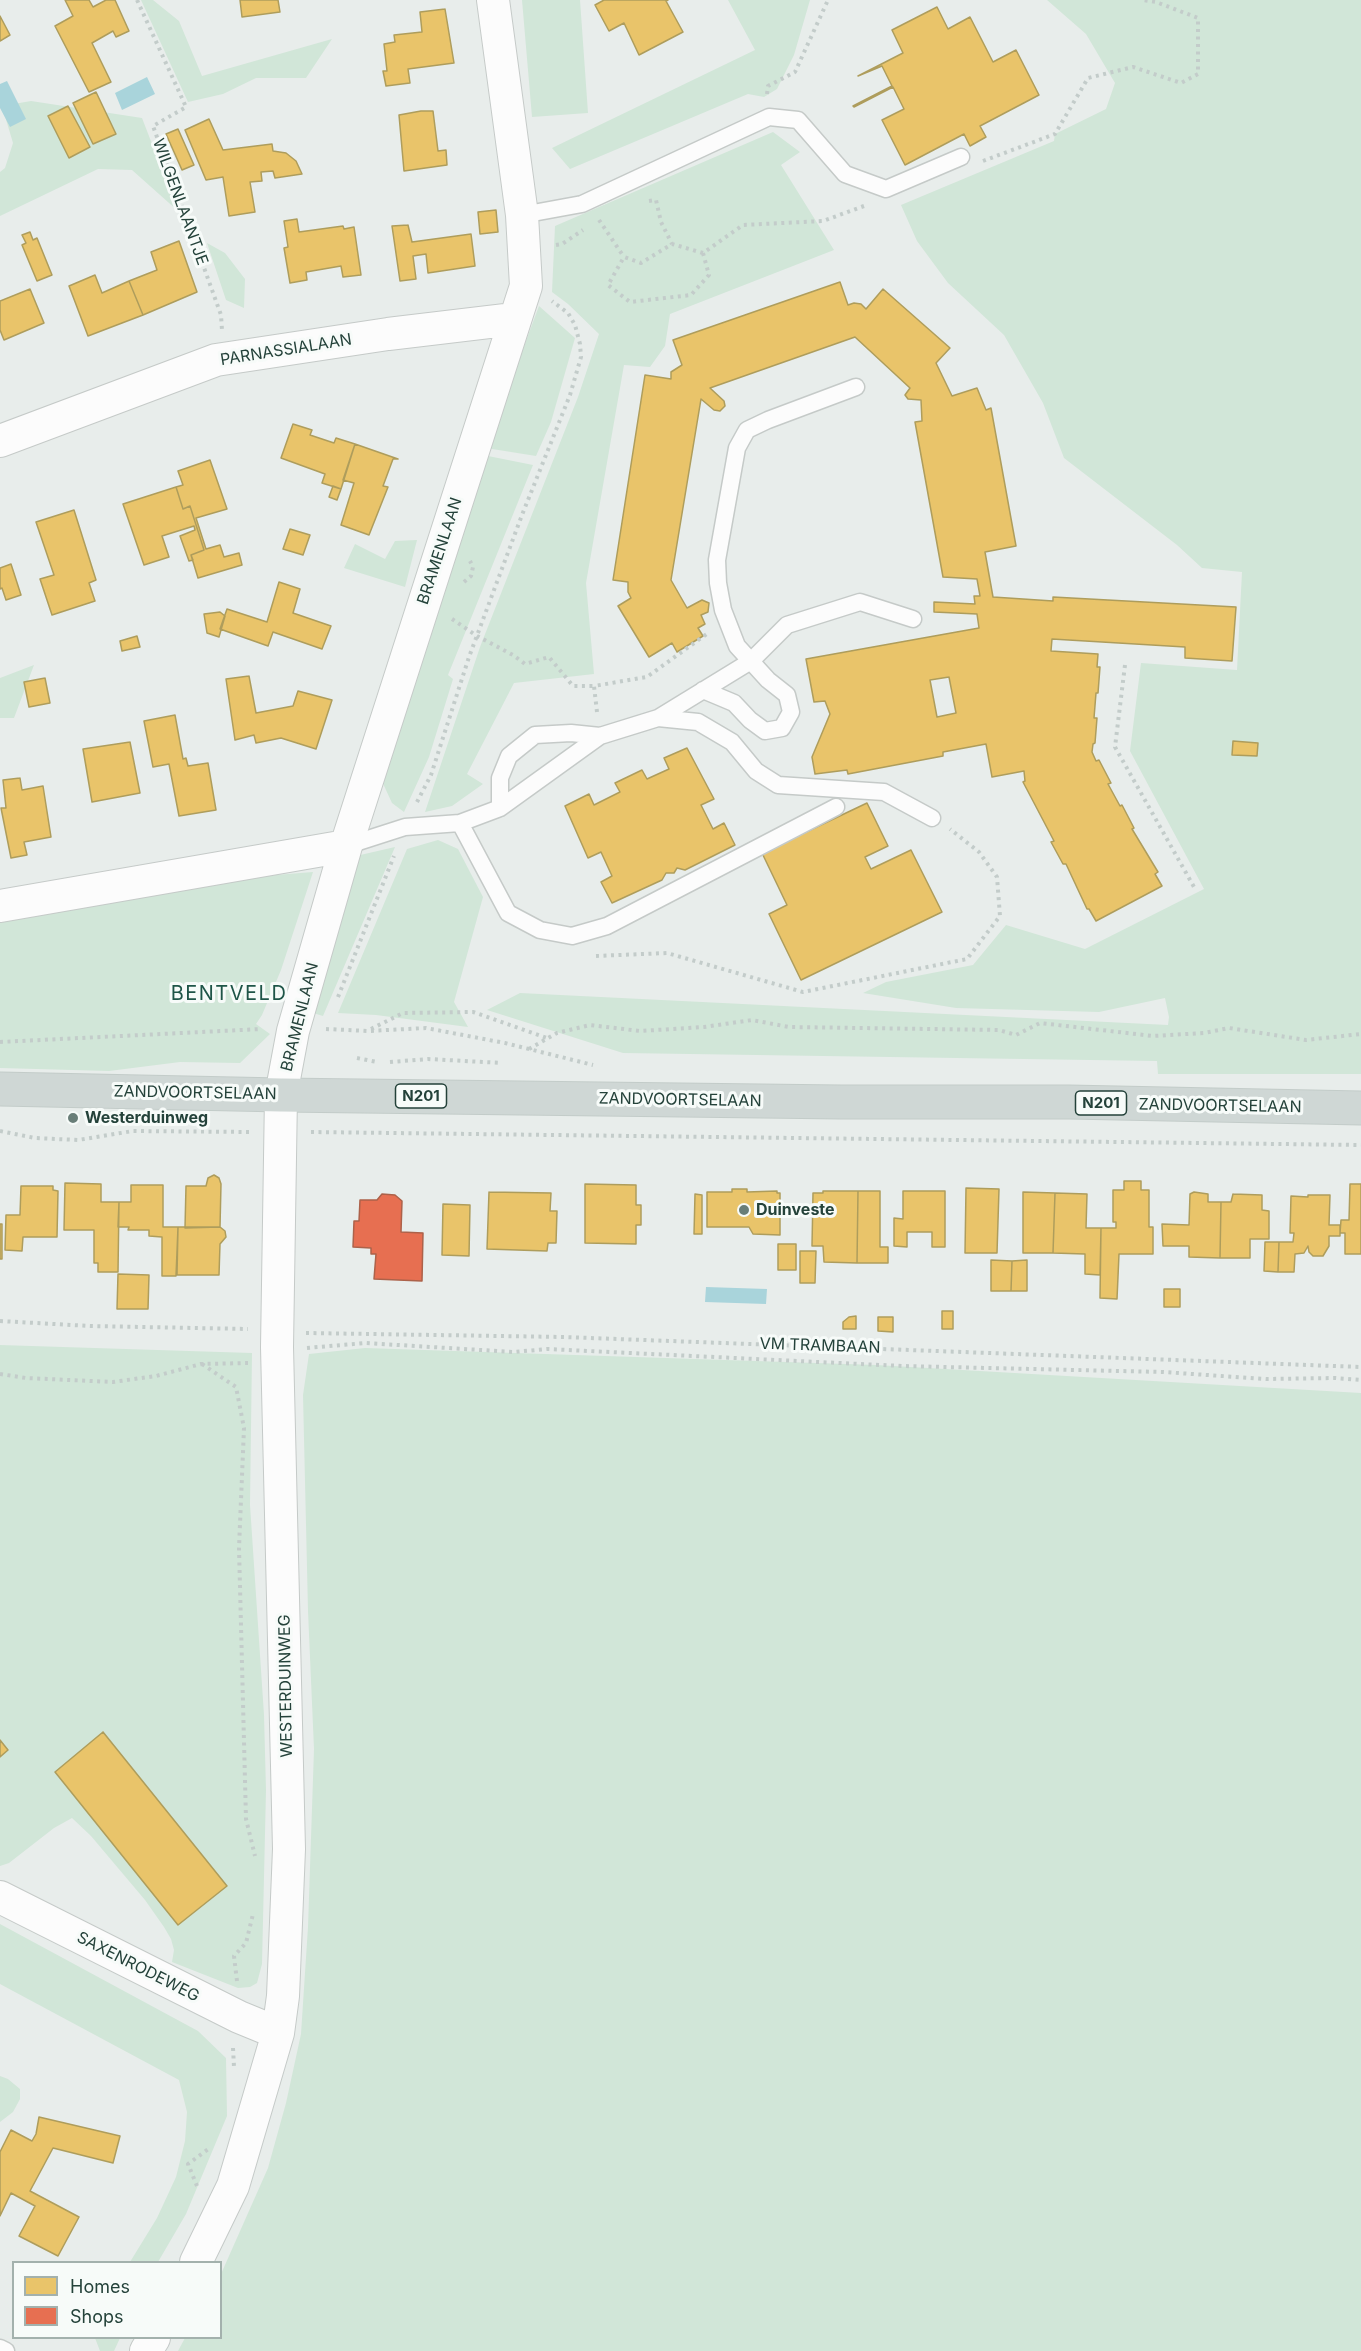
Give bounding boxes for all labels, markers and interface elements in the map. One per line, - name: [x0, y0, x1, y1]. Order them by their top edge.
- street label: WILGENLAANTJE: [148, 136, 212, 268]
- street label: PARNASSIALAAN: [219, 330, 353, 370]
- street label: BRAMENLAAN: [414, 495, 466, 607]
- street label: BRAMENLAAN: [277, 961, 323, 1073]
- district label: BENTVELD: [171, 982, 287, 1006]
- street label: ZANDVOORTSELAAN: [113, 1082, 277, 1104]
- road number: N201: [396, 1084, 446, 1108]
- street label: ZANDVOORTSELAAN: [598, 1089, 762, 1111]
- road number: N201: [1076, 1091, 1126, 1115]
- street label: ZANDVOORTSELAAN: [1138, 1095, 1302, 1117]
- place label: Westerduinweg: [85, 1108, 208, 1128]
- marker: Westerduinweg: [66, 1111, 80, 1125]
- place label: Duinveste: [756, 1200, 835, 1220]
- marker: Duinveste: [737, 1203, 751, 1217]
- street label: VM TRAMBAAN: [759, 1334, 881, 1358]
- street label: WESTERDUINWEG: [275, 1614, 297, 1758]
- street label: SAXENRODEWEG: [74, 1928, 202, 2006]
- legend: [12, 2261, 222, 2339]
- text: Homes: [70, 2276, 130, 2297]
- text: Shops: [70, 2306, 124, 2327]

